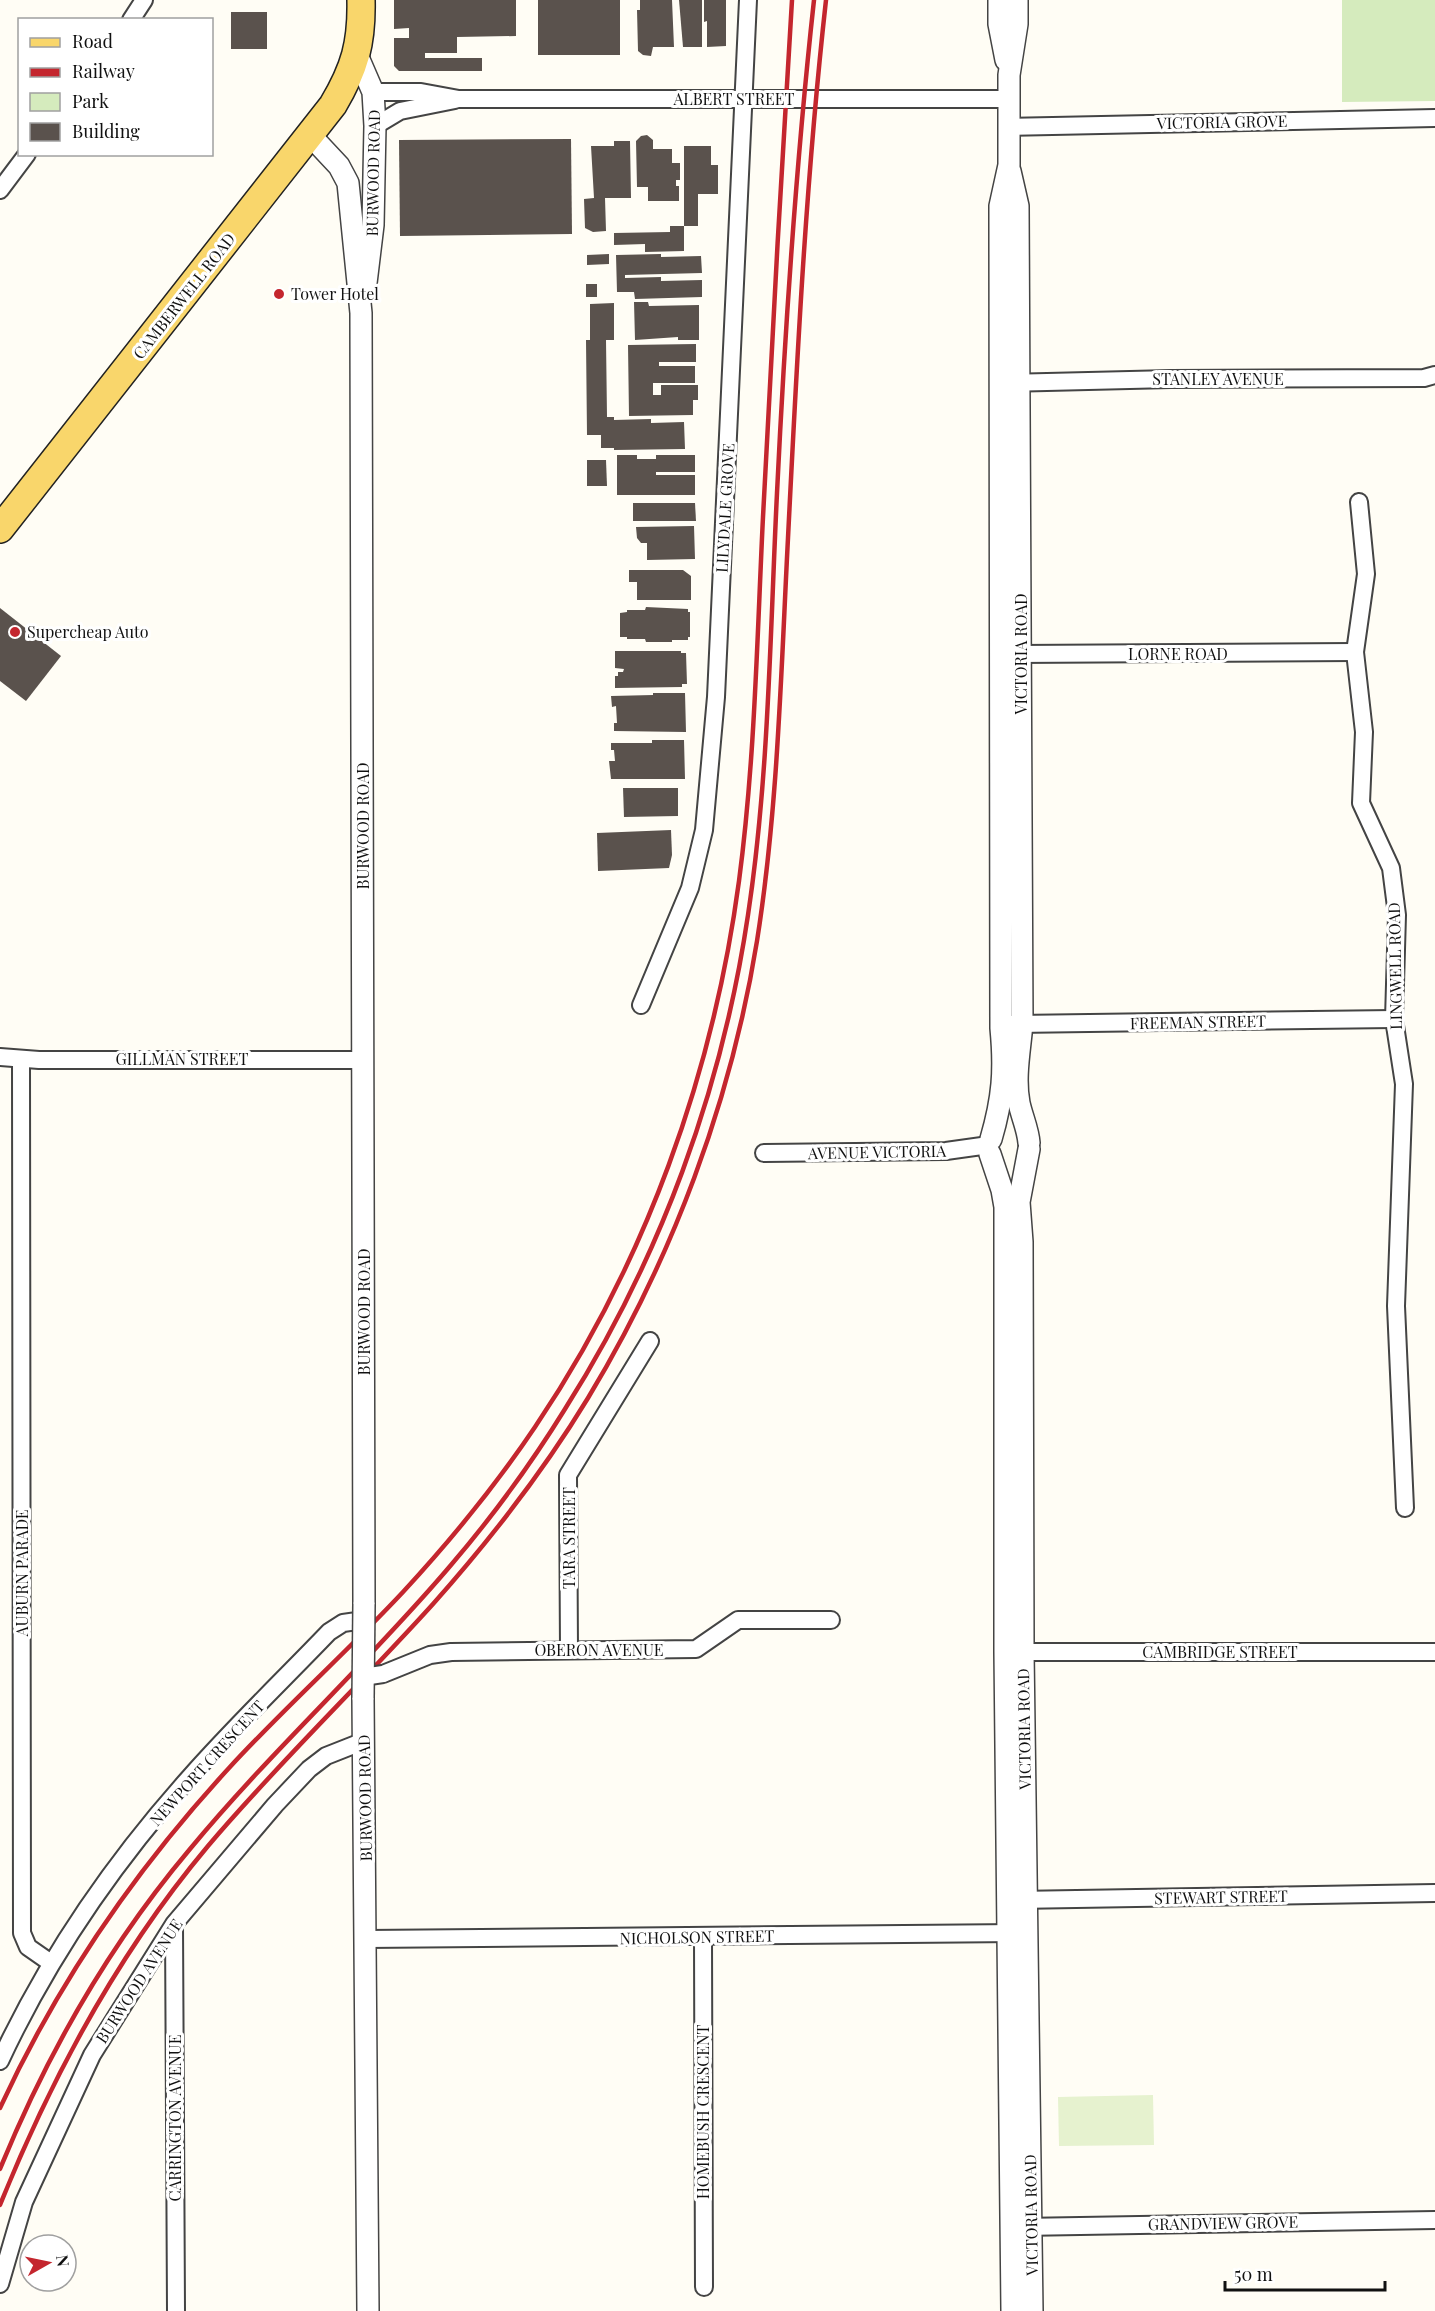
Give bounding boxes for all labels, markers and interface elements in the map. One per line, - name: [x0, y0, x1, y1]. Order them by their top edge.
- legend: [18, 18, 213, 156]
- text: Road: [72, 29, 113, 53]
- text: Railway: [72, 59, 135, 83]
- street label: ALBERT STREET: [673, 88, 795, 109]
- text: Park: [72, 89, 109, 113]
- street label: BURWOOD ROAD: [361, 109, 384, 237]
- street label: VICTORIA GROVE: [1155, 110, 1288, 133]
- text: Building: [72, 119, 140, 143]
- street label: CAMBERWELL ROAD: [128, 229, 239, 363]
- place label: Tower Hotel: [291, 283, 379, 304]
- marker: Tower Hotel: [272, 287, 286, 301]
- street label: STANLEY AVENUE: [1152, 368, 1284, 389]
- street label: LILYDALE GROVE: [711, 443, 738, 573]
- street label: VICTORIA ROAD: [1010, 593, 1031, 716]
- place label: Supercheap Auto: [27, 621, 149, 642]
- marker: Supercheap Auto: [8, 625, 22, 639]
- street label: LORNE ROAD: [1128, 643, 1228, 664]
- street label: BURWOOD ROAD: [352, 763, 373, 889]
- street label: LINGWELL ROAD: [1383, 902, 1406, 1030]
- street label: FREEMAN STREET: [1130, 1010, 1266, 1033]
- street label: GILLMAN STREET: [116, 1048, 248, 1069]
- street label: AVENUE VICTORIA: [807, 1140, 947, 1163]
- street label: BURWOOD ROAD: [353, 1249, 374, 1375]
- street label: TARA STREET: [558, 1487, 579, 1589]
- street label: AUBURN PARADE: [11, 1509, 32, 1638]
- street label: OBERON AVENUE: [534, 1639, 664, 1660]
- street label: CAMBRIDGE STREET: [1142, 1641, 1298, 1662]
- street label: VICTORIA ROAD: [1012, 1668, 1035, 1791]
- street label: NEWPORT CRESCENT: [145, 1695, 269, 1830]
- street label: BURWOOD ROAD: [353, 1734, 376, 1862]
- street label: STEWART STREET: [1154, 1885, 1288, 1908]
- street label: BURWOOD AVENUE: [91, 1915, 187, 2047]
- street label: NICHOLSON STREET: [619, 1925, 775, 1948]
- street label: HOMEBUSH CRESCENT: [692, 2025, 713, 2199]
- street label: CARRINGTON AVENUE: [164, 2035, 185, 2201]
- street label: VICTORIA ROAD: [1019, 2154, 1042, 2277]
- street label: GRANDVIEW GROVE: [1148, 2211, 1298, 2234]
- north arrow: [18, 2233, 78, 2293]
- text: N: [52, 2253, 75, 2268]
- scale bar: [1225, 2254, 1386, 2292]
- text: 50 m: [1234, 2262, 1273, 2286]

